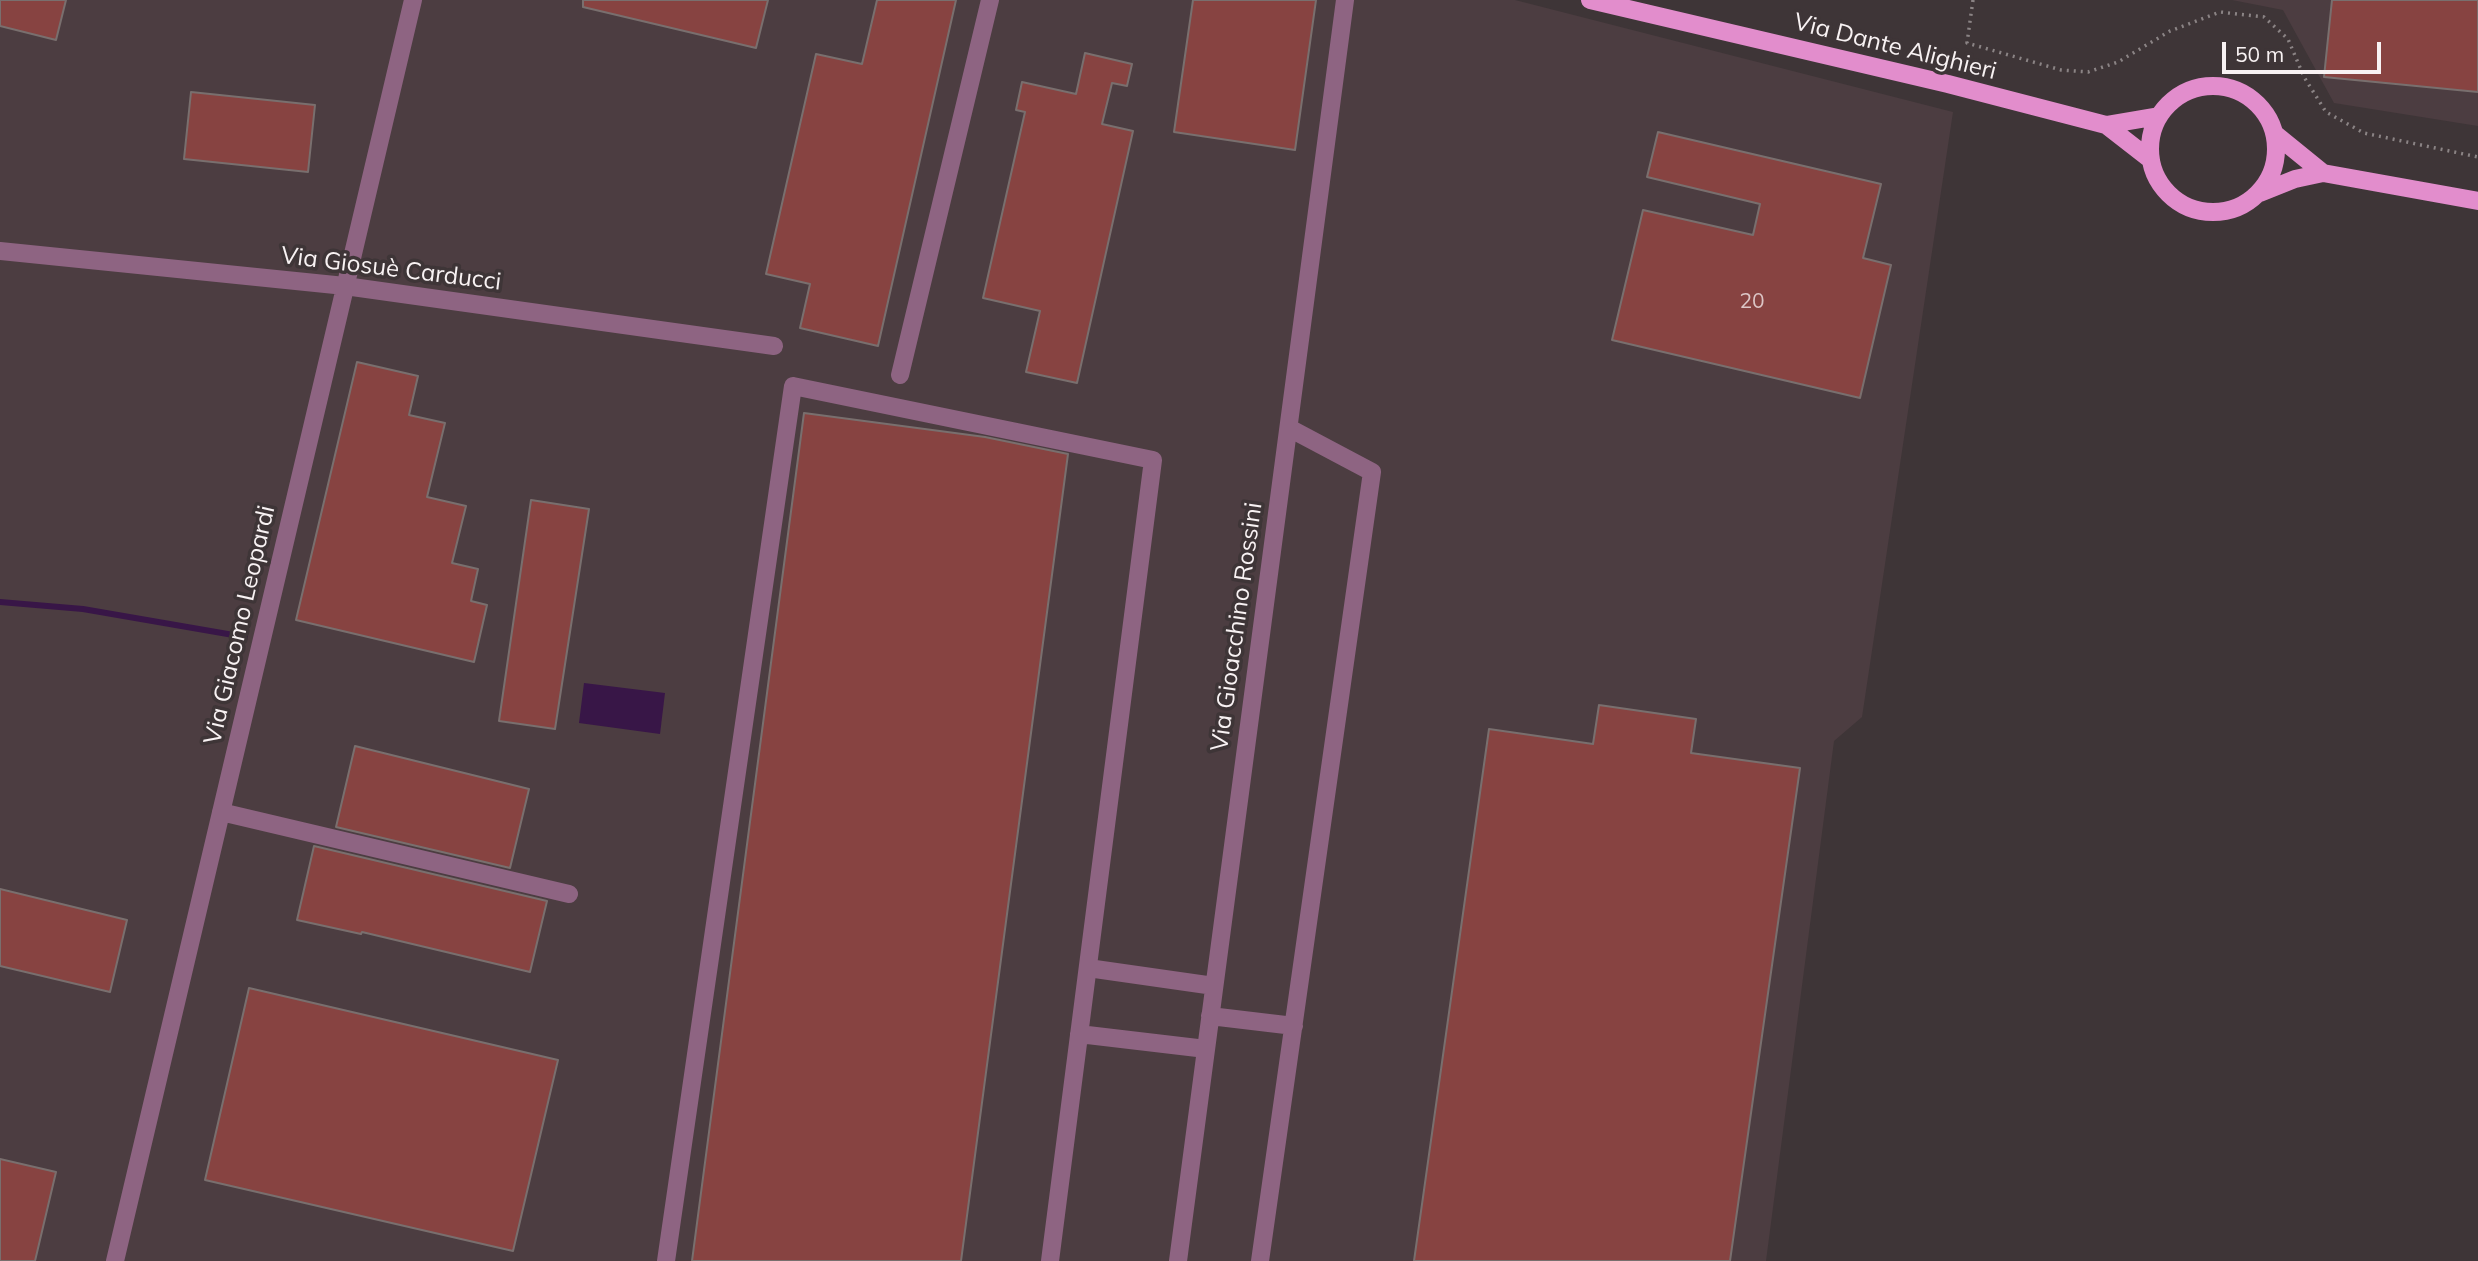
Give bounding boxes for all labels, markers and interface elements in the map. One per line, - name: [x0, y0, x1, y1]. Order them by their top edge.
- street label: Via Dante Alighieri: [1791, 8, 1999, 86]
- scale bar: [2226, 28, 2385, 72]
- text: 50 m: [2235, 41, 2284, 67]
- street label: Via Giosuè Carducci: [279, 241, 503, 297]
- house number: 20: [1739, 289, 1765, 315]
- street label: Via Gioacchino Rossini: [1205, 501, 1269, 753]
- street label: Via Giacomo Leopardi: [198, 503, 282, 747]

